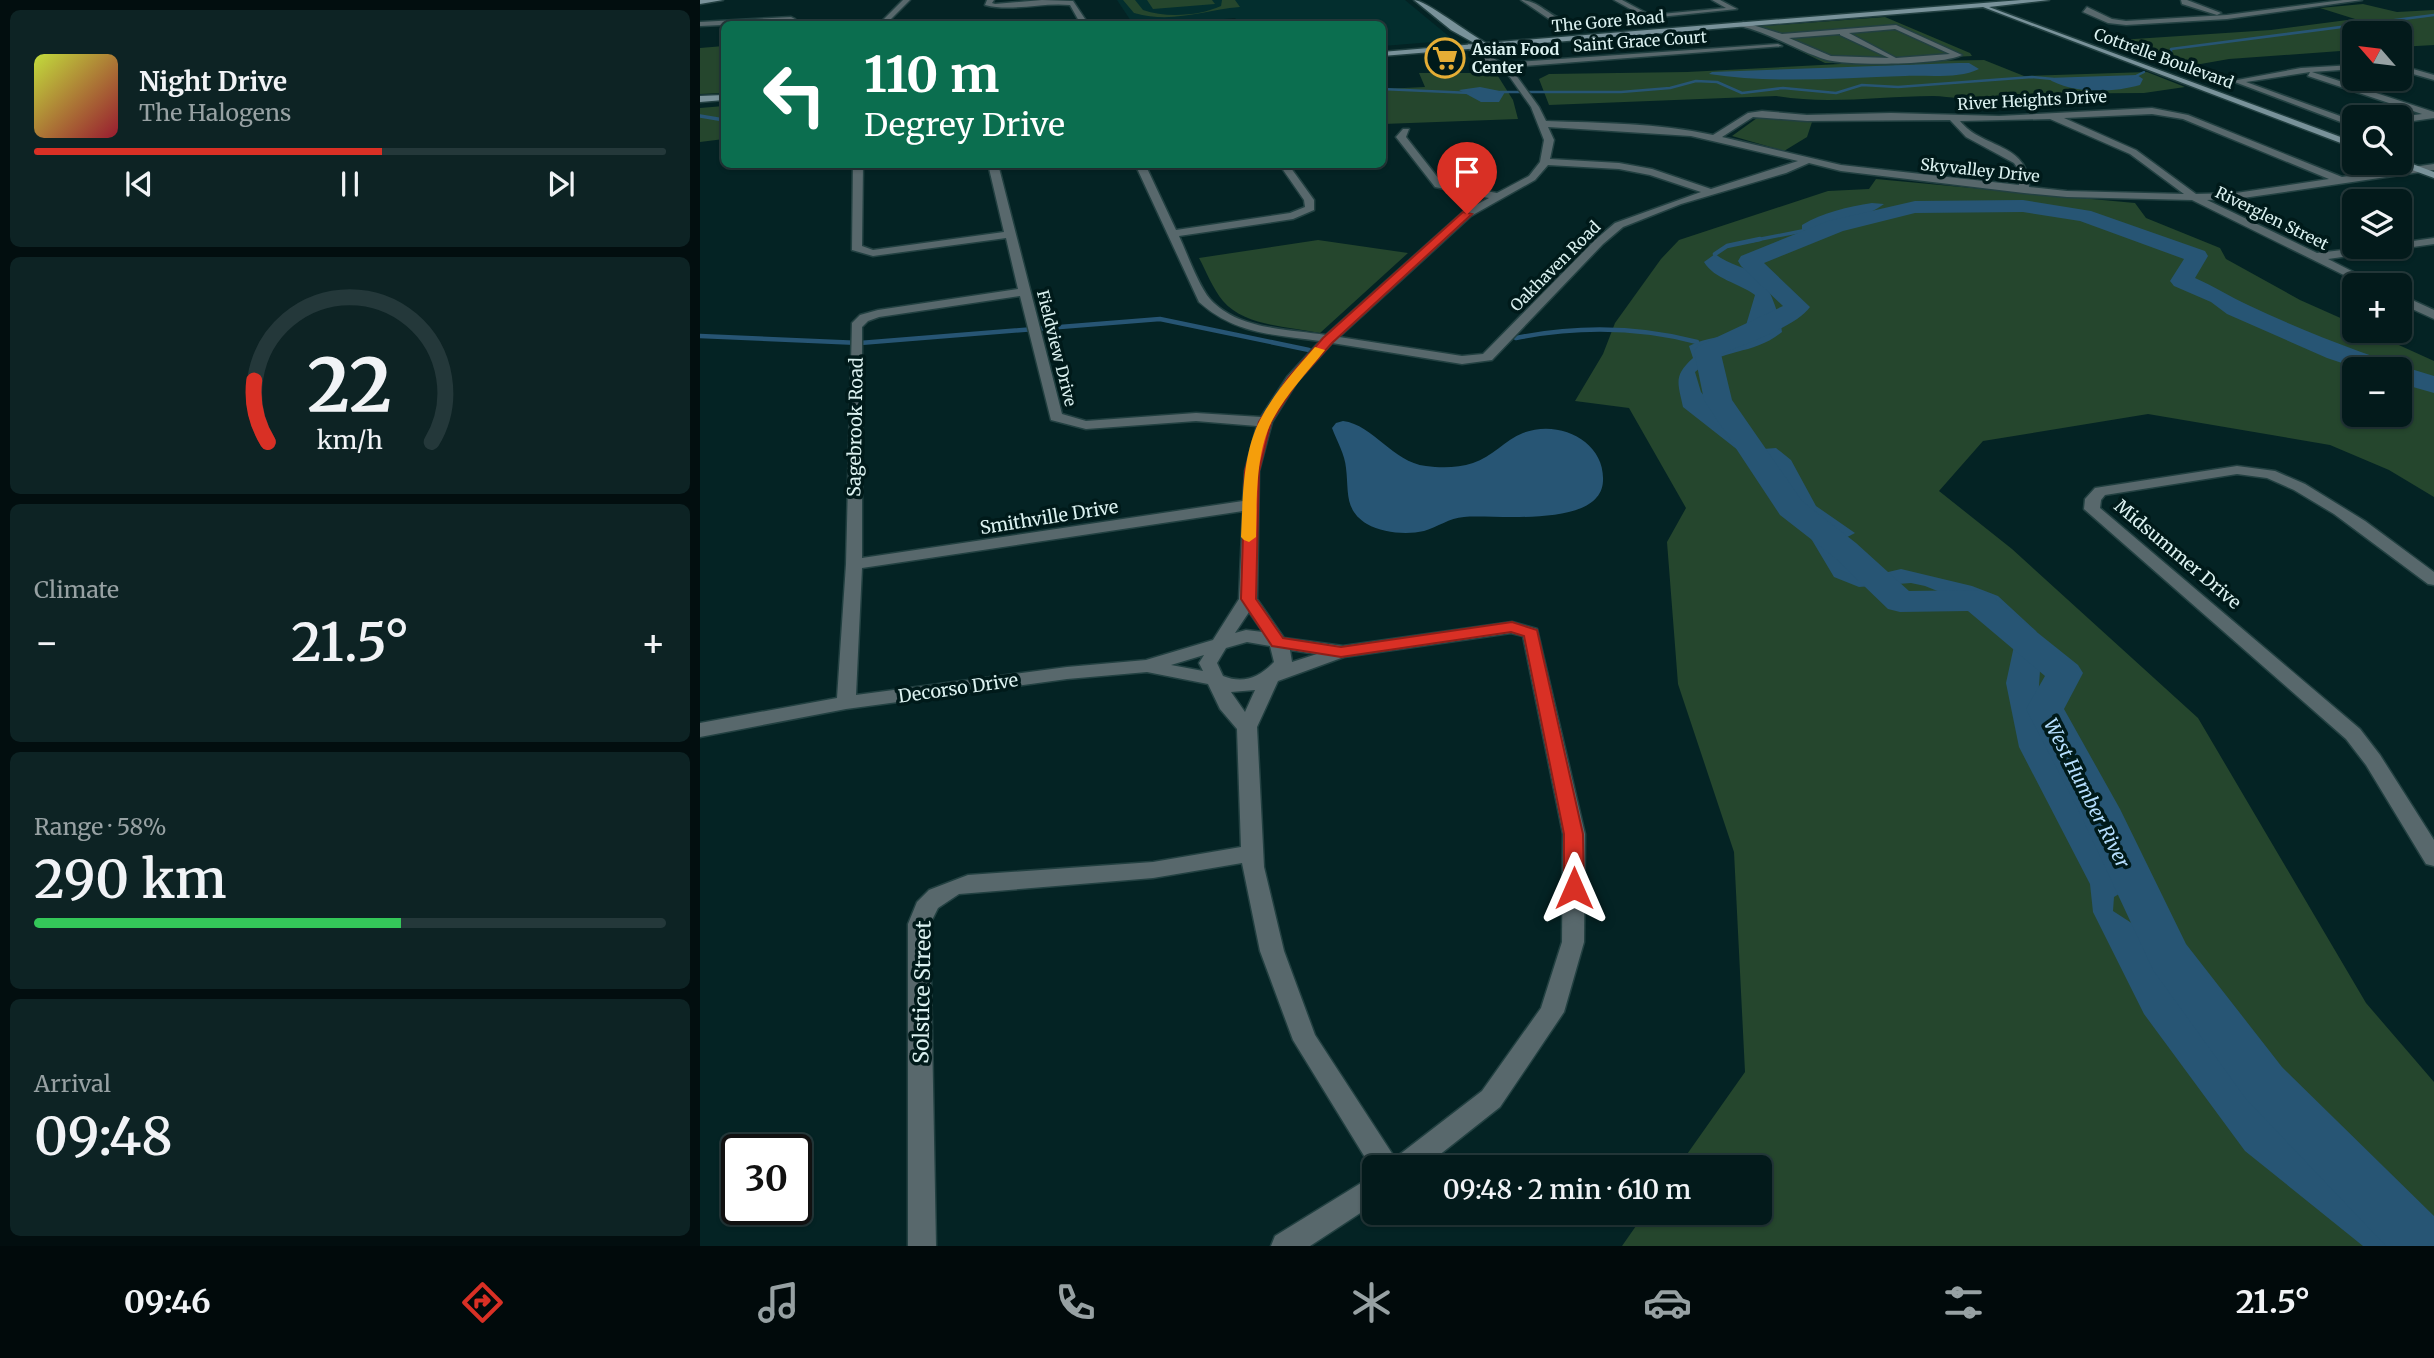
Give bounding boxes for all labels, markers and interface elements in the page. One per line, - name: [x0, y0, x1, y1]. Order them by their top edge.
- street label: The Gore Road: [1551, 6, 1665, 36]
- north arrow: [2342, 21, 2412, 91]
- map controls: [2342, 21, 2412, 427]
- street label: Cottrelle Boulevard: [2091, 23, 2237, 93]
- street label: Saint Grace Court: [1572, 26, 1708, 56]
- supermarket icon: Asian Food Center: [1424, 37, 1466, 79]
- place label: Asian Food Center: [1471, 39, 1560, 77]
- text: 110 m: [864, 44, 999, 105]
- icon: left: [749, 49, 840, 140]
- text: Night Drive: [139, 65, 287, 98]
- street label: River Heights Drive: [1957, 86, 2107, 114]
- text: The Halogens: [139, 98, 291, 127]
- text: Degrey Drive: [864, 105, 1065, 145]
- button: search: [2342, 105, 2412, 175]
- pin: [1437, 142, 1497, 214]
- icon: arrive: [1448, 153, 1486, 191]
- street label: Skyvalley Drive: [1919, 154, 2041, 186]
- icon: previous: [120, 165, 158, 203]
- icon: pause: [331, 165, 369, 203]
- icon: next: [542, 165, 580, 203]
- street label: Riverglen Street: [2212, 182, 2332, 254]
- button: layers: [2342, 189, 2412, 259]
- street label: Oakhaven Road: [1506, 216, 1605, 315]
- button: +: [2342, 273, 2412, 343]
- street label: Fieldview Drive: [1033, 288, 1081, 408]
- text: 22: [308, 340, 392, 432]
- street label: Sagebrook Road: [842, 357, 868, 497]
- button: −: [2342, 357, 2412, 427]
- text: km/h: [317, 424, 383, 456]
- street label: Midsummer Drive: [2110, 494, 2246, 614]
- street label: Smithville Drive: [978, 495, 1120, 539]
- text: Climate: [34, 575, 119, 604]
- text: 21.5°: [291, 610, 409, 675]
- text: −: [34, 619, 59, 666]
- text: +: [641, 619, 666, 666]
- street label: Decorso Drive: [896, 668, 1020, 708]
- water label: West Humber River: [2039, 714, 2135, 872]
- text: Range · 58%: [34, 812, 167, 841]
- text: 290 km: [34, 847, 227, 912]
- position arrow: [1537, 851, 1611, 925]
- street label: Solstice Street: [907, 920, 937, 1064]
- text: Arrival: [34, 1069, 111, 1098]
- text: 09:48: [34, 1104, 173, 1169]
- speed limit sign: 30: [721, 1134, 812, 1225]
- text: 09:48 · 2 min · 610 m: [1443, 1173, 1691, 1206]
- icon: directions: [458, 1278, 507, 1327]
- icon: music: [754, 1278, 803, 1327]
- icon: phone: [1051, 1278, 1100, 1327]
- icon: climate: [1347, 1278, 1396, 1327]
- icon: car: [1643, 1278, 1692, 1327]
- icon: filters: [1939, 1278, 1988, 1327]
- text: 09:46: [124, 1282, 211, 1322]
- text: 21.5°: [2236, 1282, 2310, 1322]

